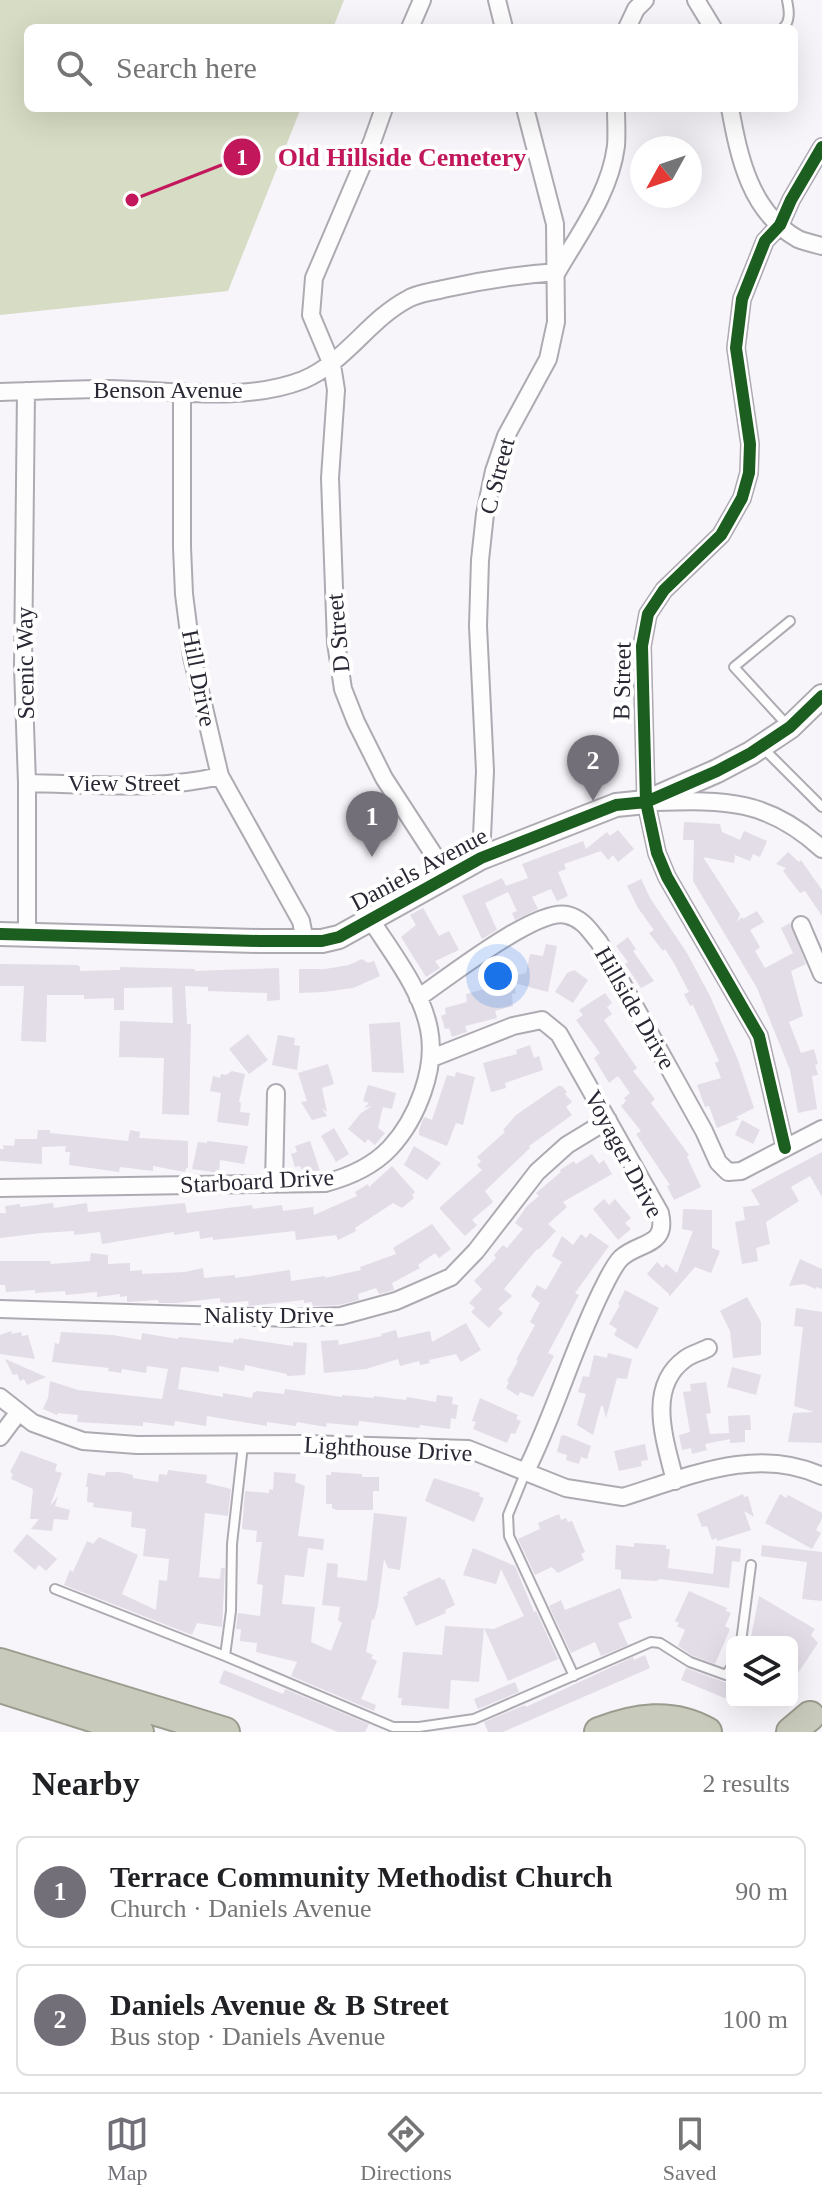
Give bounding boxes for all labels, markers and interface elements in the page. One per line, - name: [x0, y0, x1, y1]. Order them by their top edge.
- search box: [24, 24, 798, 112]
- icon: search: [52, 46, 96, 90]
- text: Search here: [116, 51, 257, 84]
- callout: Old Hillside Cemetery: [222, 132, 542, 182]
- north arrow: [630, 136, 702, 208]
- text: Old Hillside Cemetery: [278, 143, 526, 172]
- text: 1: [236, 144, 248, 170]
- street label: Benson Avenue: [93, 377, 243, 403]
- street label: C Street: [474, 435, 520, 517]
- street label: D Street: [322, 592, 354, 674]
- street label: Scenic Way: [11, 606, 39, 720]
- street label: Hill Drive: [177, 627, 221, 729]
- street label: B Street: [608, 641, 636, 720]
- pin: 2: [567, 735, 619, 801]
- street label: View Street: [68, 770, 181, 796]
- pin: 1: [346, 791, 398, 857]
- street label: Daniels Avenue: [346, 822, 492, 916]
- street label: Hillside Drive: [590, 942, 680, 1074]
- your location: [478, 956, 518, 996]
- street label: Voyager Drive: [580, 1086, 668, 1222]
- street label: Starboard Drive: [179, 1164, 335, 1198]
- street label: Nalisty Drive: [204, 1302, 334, 1328]
- street label: Lighthouse Drive: [303, 1432, 473, 1466]
- map controls: [726, 1636, 798, 1708]
- button: layers: [726, 1636, 798, 1708]
- text: Nearby: [32, 1765, 140, 1802]
- text: 2 results: [703, 1769, 790, 1798]
- text: Terrace Community Methodist Church: [110, 1860, 612, 1893]
- text: 1: [54, 1877, 67, 1906]
- text: 90 m: [735, 1877, 788, 1906]
- text: Church · Daniels Avenue: [110, 1894, 372, 1923]
- text: Daniels Avenue & B Street: [110, 1988, 449, 2021]
- text: 2: [54, 2005, 67, 2034]
- text: 100 m: [722, 2005, 788, 2034]
- text: Bus stop · Daniels Avenue: [110, 2022, 385, 2051]
- tab: Map: [105, 2112, 149, 2186]
- tab: Directions: [360, 2112, 452, 2186]
- tab: Saved: [663, 2112, 717, 2186]

